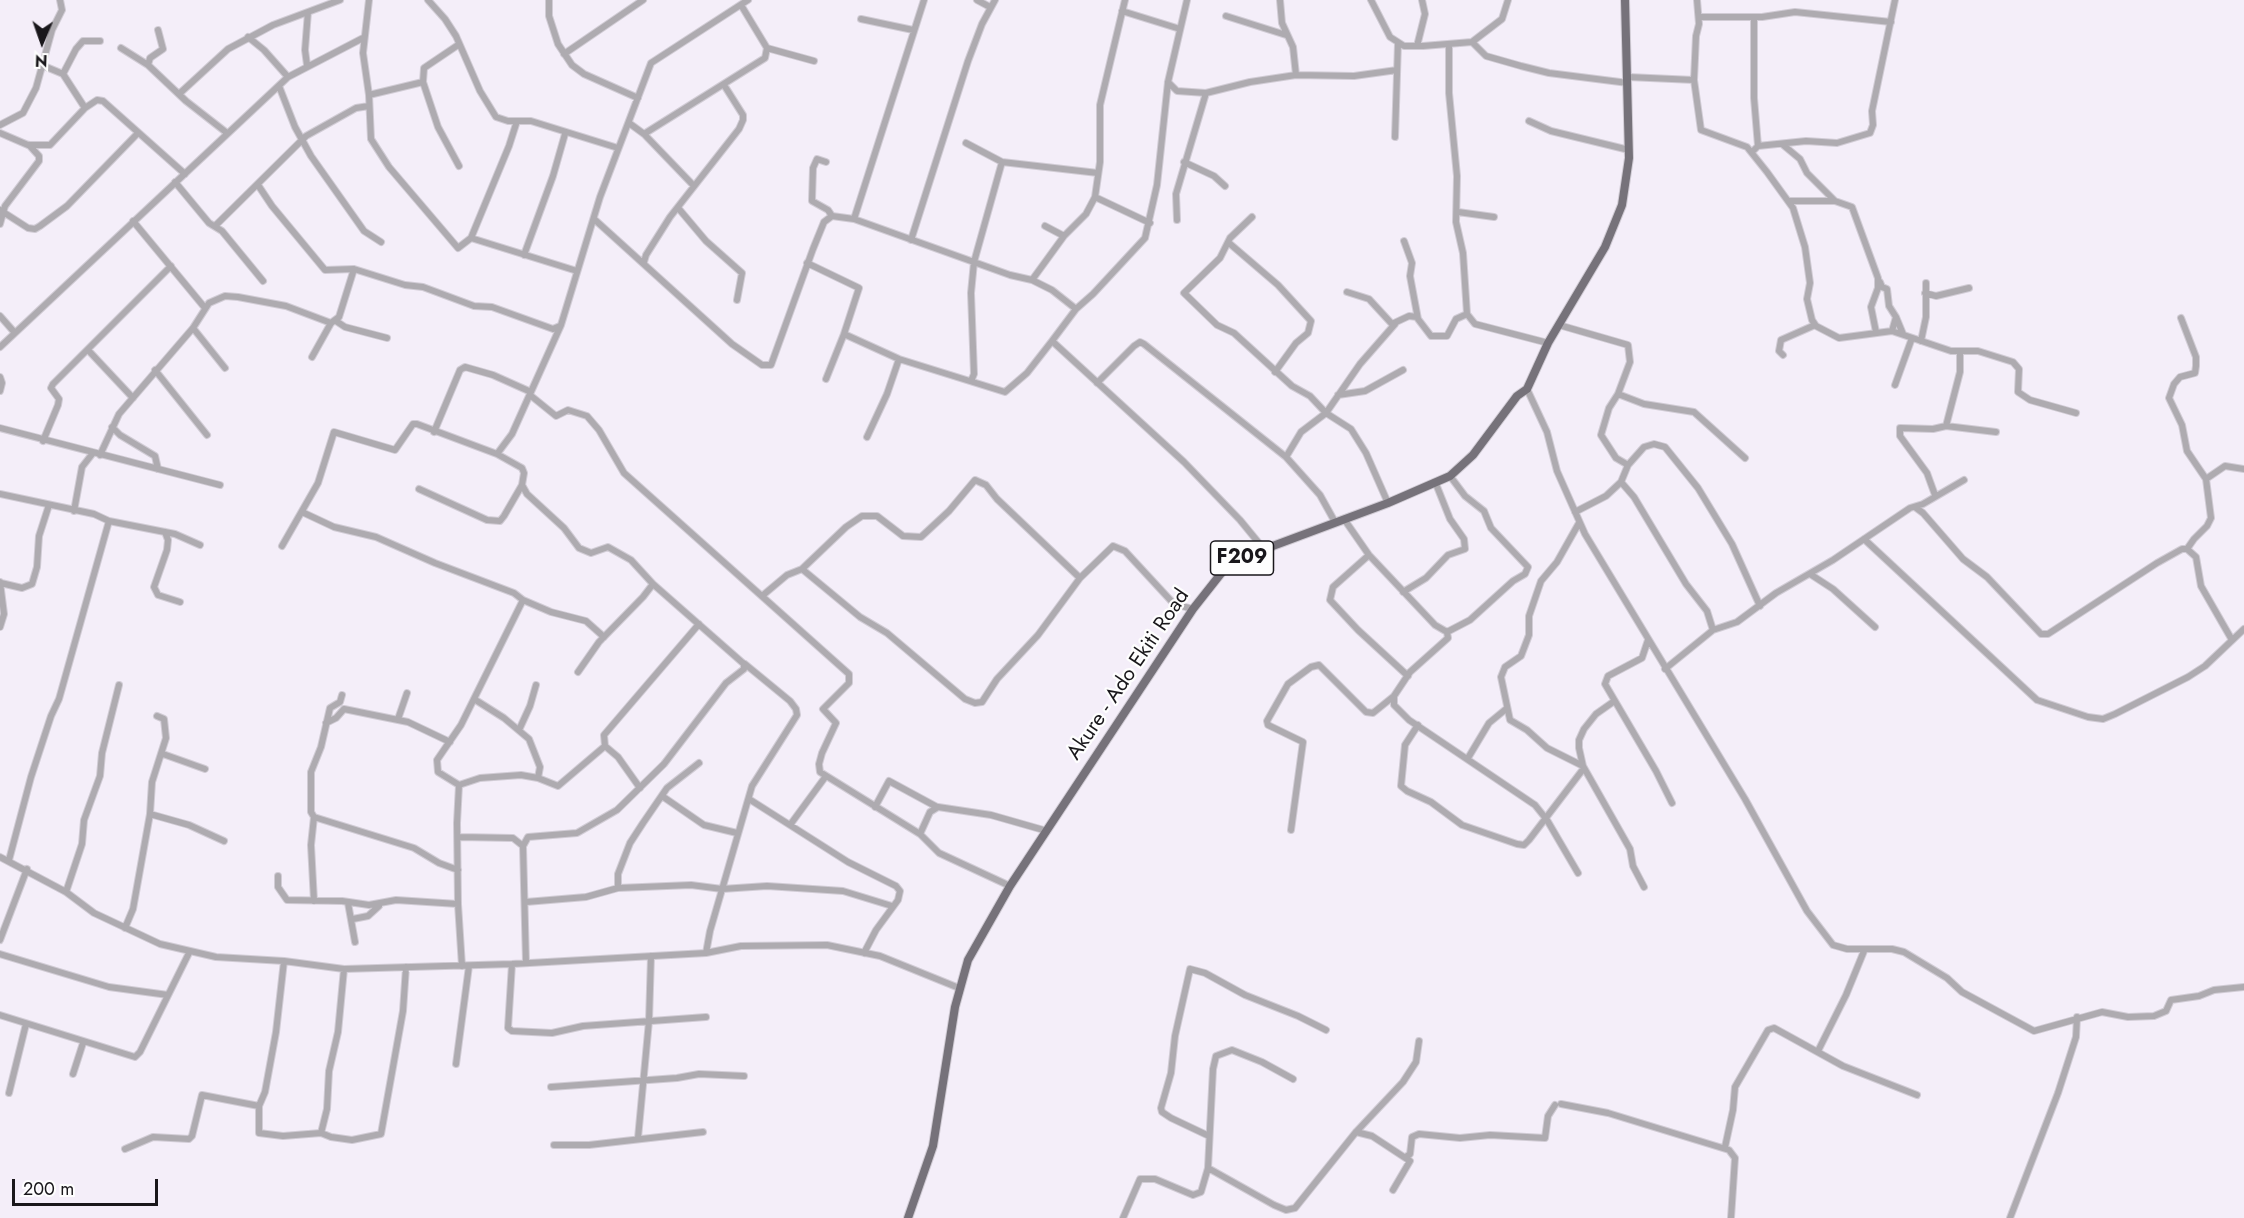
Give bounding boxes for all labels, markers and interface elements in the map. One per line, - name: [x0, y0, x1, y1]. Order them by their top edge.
- north arrow: [12, 12, 72, 72]
- text: N: [35, 49, 48, 72]
- road number: F209: [1210, 541, 1274, 575]
- street label: Akure - Ado Ekiti Road: [1062, 585, 1196, 765]
- scale bar: [15, 1167, 160, 1205]
- text: 200 m: [23, 1176, 74, 1202]

